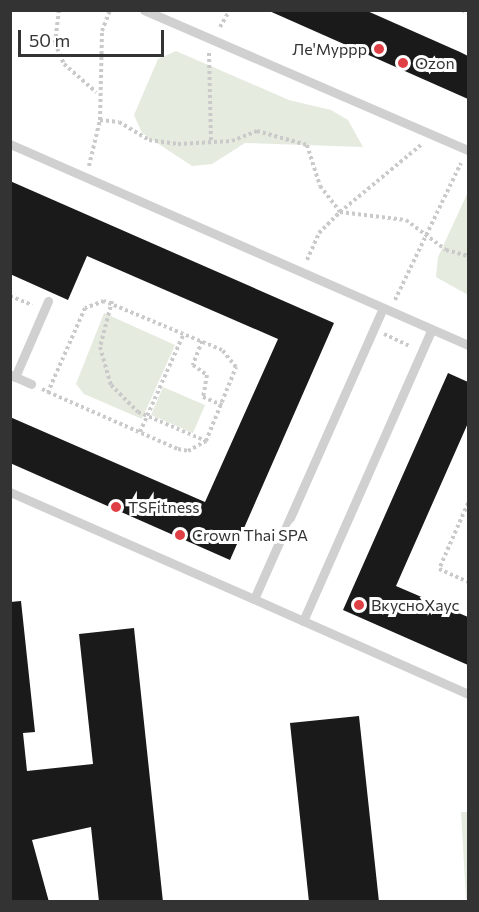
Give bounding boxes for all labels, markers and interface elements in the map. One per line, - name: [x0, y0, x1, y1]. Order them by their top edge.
- scale bar: [21, 18, 166, 56]
- text: 50 m: [29, 29, 70, 51]
- place label: Ле'Муррр: [292, 39, 367, 59]
- marker: Ле'Муррр: [372, 42, 386, 56]
- place label: Ozon: [415, 53, 455, 73]
- marker: Ozon: [396, 56, 410, 70]
- place label: TSFitness: [128, 497, 200, 517]
- marker: TSFitness: [109, 500, 123, 514]
- place label: Crown Thai SPA: [192, 525, 308, 545]
- marker: Crown Thai SPA: [173, 528, 187, 542]
- place label: ВкусноХаус: [371, 595, 459, 615]
- marker: ВкусноХаус: [352, 598, 366, 612]

